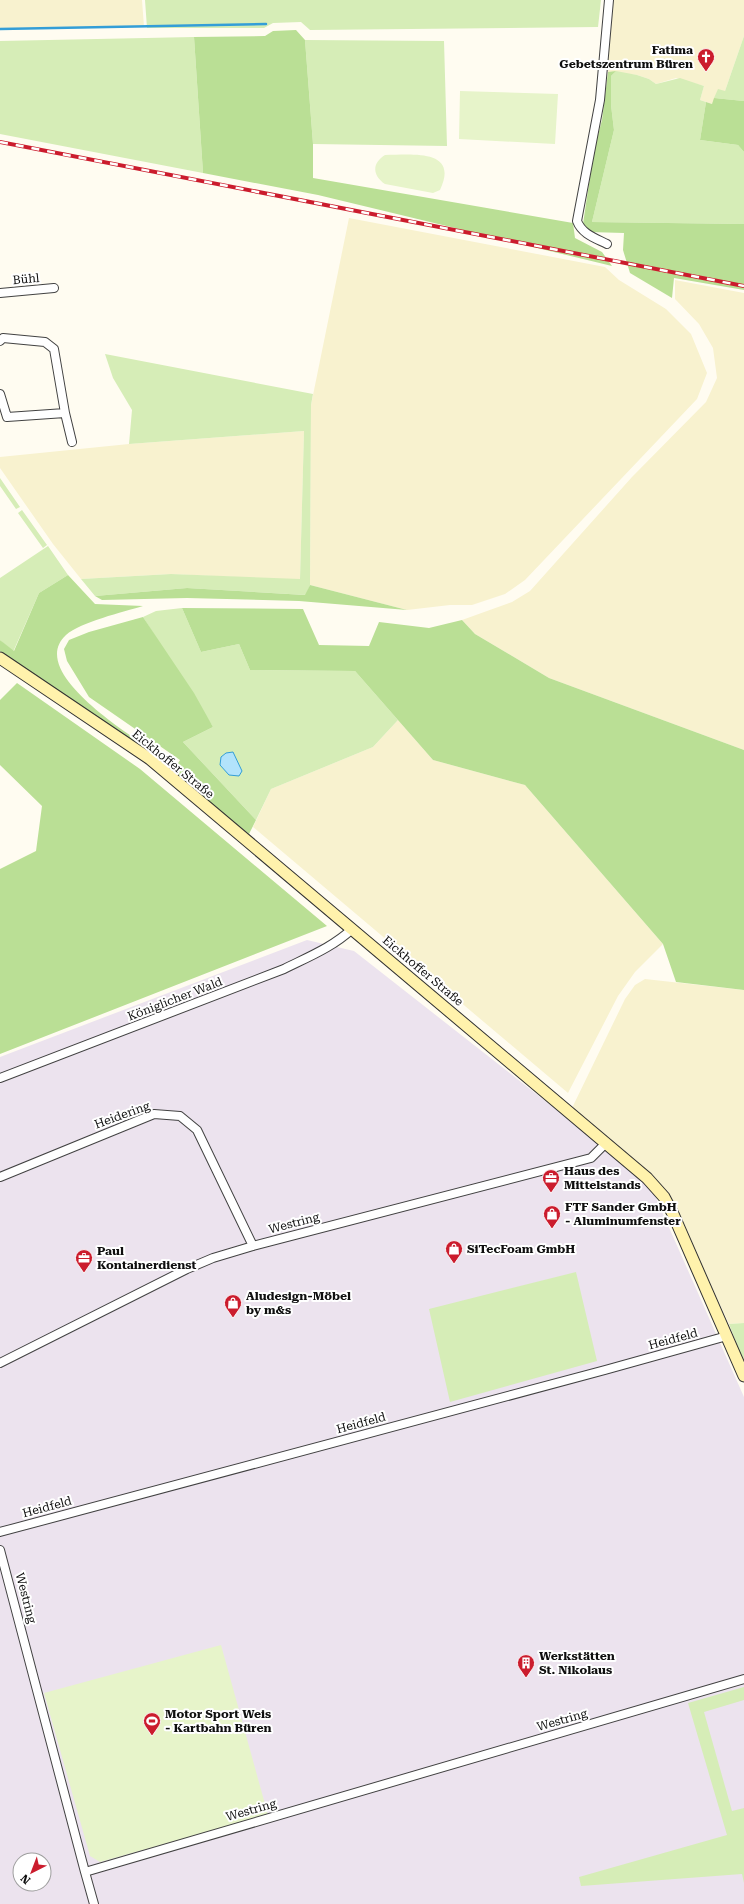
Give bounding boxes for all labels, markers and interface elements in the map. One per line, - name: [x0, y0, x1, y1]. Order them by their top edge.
- place label: Fatima Gebetszentrum Büren: [559, 43, 693, 71]
- church icon: Fatima Gebetszentrum Büren: [696, 47, 716, 72]
- street label: Bühl: [12, 271, 40, 287]
- street label: Eickhoffer Straße: [129, 727, 217, 801]
- street label: Eickhoffer Straße: [380, 933, 467, 1009]
- street label: Königlicher Wald: [126, 974, 225, 1024]
- street label: Heidering: [92, 1098, 152, 1131]
- place label: Haus des Mittelstands: [564, 1164, 641, 1192]
- office icon: Haus des Mittelstands: [541, 1168, 561, 1193]
- place label: FTF Sander GmbH - Aluminumfenster: [565, 1200, 681, 1228]
- shop icon: FTF Sander GmbH - Aluminumfenster: [542, 1204, 562, 1229]
- street label: Westring: [267, 1209, 321, 1236]
- shop icon: SiTecFoam GmbH: [444, 1239, 464, 1264]
- place label: SiTecFoam GmbH: [467, 1242, 575, 1256]
- place label: Paul Kontainerdienst: [97, 1244, 197, 1272]
- office icon: Paul Kontainerdienst: [74, 1248, 94, 1273]
- place label: Aludesign-Möbel by m&s: [246, 1289, 351, 1317]
- shop icon: Aludesign-Möbel by m&s: [223, 1293, 243, 1318]
- street label: Heidfeld: [647, 1326, 699, 1352]
- street label: Heidfeld: [335, 1410, 387, 1436]
- street label: Heidfeld: [21, 1494, 73, 1520]
- street label: Westring: [13, 1571, 40, 1625]
- place label: Werkstätten St. Nikolaus: [539, 1649, 615, 1677]
- building icon: Werkstätten St. Nikolaus: [516, 1653, 536, 1678]
- street label: Westring: [535, 1706, 589, 1734]
- place label: Motor Sport Weis - Kartbahn Büren: [165, 1707, 272, 1735]
- sports icon: Motor Sport Weis - Kartbahn Büren: [142, 1711, 162, 1736]
- street label: Westring: [224, 1796, 278, 1824]
- north arrow: [12, 1852, 52, 1892]
- text: N: [18, 1871, 33, 1887]

